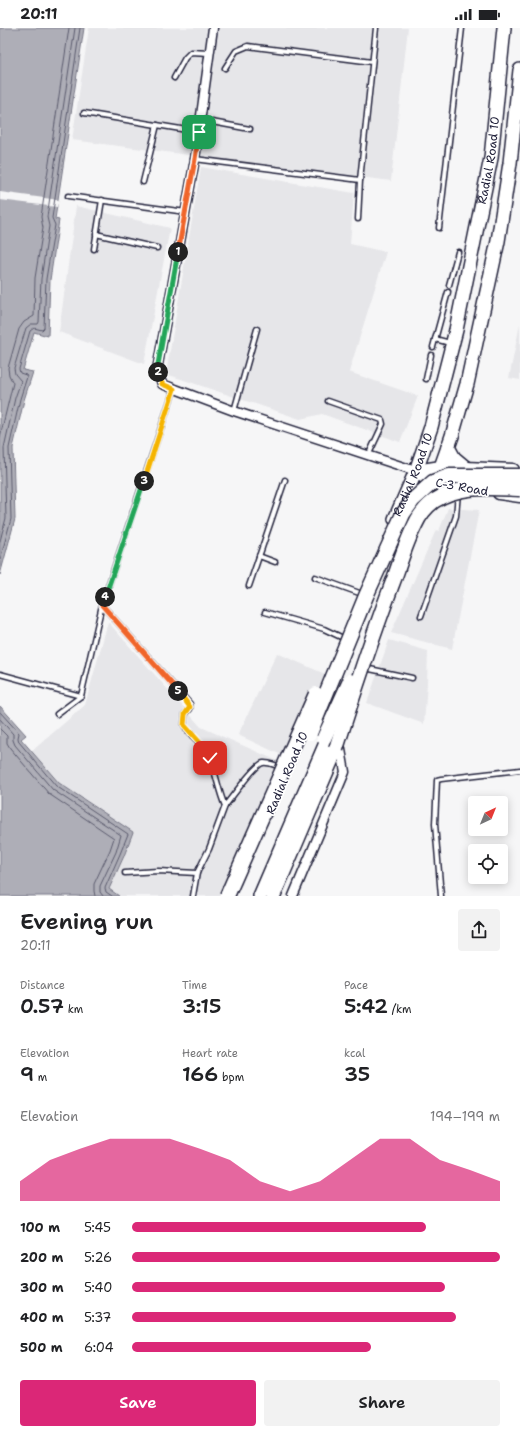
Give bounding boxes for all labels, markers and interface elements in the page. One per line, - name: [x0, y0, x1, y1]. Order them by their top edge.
- text: 20:11: [20, 4, 58, 24]
- pin: [182, 115, 216, 149]
- street label: Radial Road 10: [474, 116, 503, 206]
- icon: arrive: [188, 121, 210, 143]
- pin: 1: [168, 242, 188, 262]
- text: 1: [175, 244, 181, 259]
- pin: 2: [148, 362, 168, 382]
- text: 2: [154, 364, 162, 379]
- street label: Radial Road 10: [389, 431, 436, 519]
- pin: 3: [134, 471, 154, 491]
- text: 3: [140, 473, 148, 488]
- street label: C-3 Road: [434, 474, 490, 500]
- pin: 4: [95, 587, 115, 607]
- text: 4: [101, 589, 109, 604]
- pin: 5: [168, 681, 188, 701]
- text: 5: [175, 683, 181, 698]
- street label: Radial Road 10: [262, 729, 312, 817]
- pin: [193, 741, 227, 775]
- icon: check: [199, 747, 221, 769]
- north arrow: [468, 796, 508, 836]
- map controls: [468, 796, 508, 884]
- button: locate: [468, 844, 508, 884]
- text: Evening run: [20, 907, 153, 936]
- button: share: [458, 909, 500, 951]
- text: 20:11: [20, 937, 51, 954]
- text: Distance: [20, 978, 65, 993]
- text: Time: [182, 978, 207, 993]
- text: Pace: [344, 978, 368, 993]
- text: 0.57: [20, 993, 64, 1019]
- text: 3:15: [182, 993, 221, 1019]
- text: 5:42: [344, 993, 388, 1019]
- text: km: [64, 1002, 83, 1017]
- text: /km: [388, 1002, 411, 1017]
- text: Elevation: [20, 1046, 69, 1061]
- text: Heart rate: [182, 1046, 238, 1061]
- text: kcal: [344, 1046, 365, 1061]
- text: 9: [20, 1061, 34, 1087]
- text: 166: [182, 1061, 218, 1087]
- text: 35: [344, 1061, 370, 1087]
- text: m: [34, 1070, 47, 1085]
- text: bpm: [218, 1070, 244, 1085]
- text: Elevation: [20, 1108, 78, 1125]
- text: 194–199 m: [430, 1108, 500, 1125]
- text: 100 m: [20, 1219, 60, 1236]
- text: 5:45: [84, 1219, 111, 1236]
- text: 200 m: [20, 1249, 63, 1266]
- text: 5:26: [84, 1249, 112, 1266]
- text: 300 m: [20, 1279, 64, 1296]
- text: 5:40: [84, 1279, 112, 1296]
- text: 400 m: [20, 1309, 64, 1326]
- text: 5:37: [84, 1309, 111, 1326]
- text: 500 m: [20, 1339, 63, 1356]
- text: 6:04: [84, 1339, 114, 1356]
- button: Save: [20, 1380, 256, 1426]
- button: Share: [264, 1380, 500, 1426]

